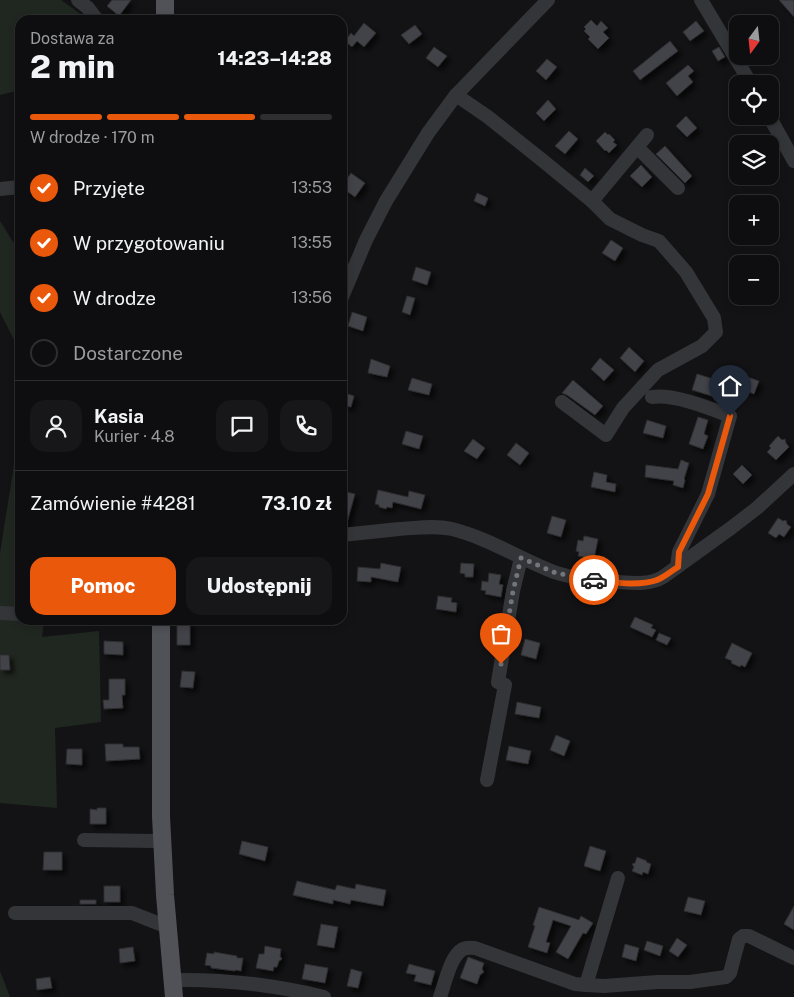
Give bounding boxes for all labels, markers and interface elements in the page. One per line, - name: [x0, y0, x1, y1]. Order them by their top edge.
- north arrow: [729, 15, 779, 65]
- map controls: [729, 15, 779, 305]
- text: Dostawa za: [30, 29, 114, 48]
- text: 14:23–14:28: [217, 47, 332, 69]
- text: 2 min: [30, 48, 115, 85]
- button: locate: [729, 75, 779, 125]
- text: W drodze · 170 m: [30, 128, 155, 147]
- button: layers: [729, 135, 779, 185]
- icon: check: [30, 174, 58, 202]
- text: Przyjęte: [73, 177, 145, 199]
- text: 13:53: [291, 178, 332, 197]
- button: +: [729, 195, 779, 245]
- icon: check: [30, 229, 58, 257]
- text: W przygotowaniu: [73, 232, 225, 254]
- text: 13:55: [291, 233, 332, 252]
- button: −: [729, 255, 779, 305]
- icon: check: [30, 284, 58, 312]
- text: W drodze: [73, 287, 156, 309]
- text: 13:56: [292, 288, 332, 307]
- text: Dostarczone: [73, 342, 183, 364]
- pin: [709, 365, 751, 416]
- icon: home: [716, 372, 744, 400]
- button: person: [30, 400, 82, 452]
- button: chat: [216, 400, 268, 452]
- button: phone: [280, 400, 332, 452]
- text: Kasia: [94, 405, 144, 427]
- text: Kurier · 4.8: [94, 427, 175, 446]
- text: Zamówienie #4281: [30, 492, 196, 514]
- text: 73.10 zł: [261, 492, 332, 514]
- courier: [569, 555, 619, 605]
- button: Pomoc: [30, 557, 176, 615]
- button: Udostępnij: [186, 557, 332, 615]
- icon: car: [580, 566, 608, 594]
- pin: [480, 613, 522, 664]
- icon: bag: [487, 620, 515, 648]

